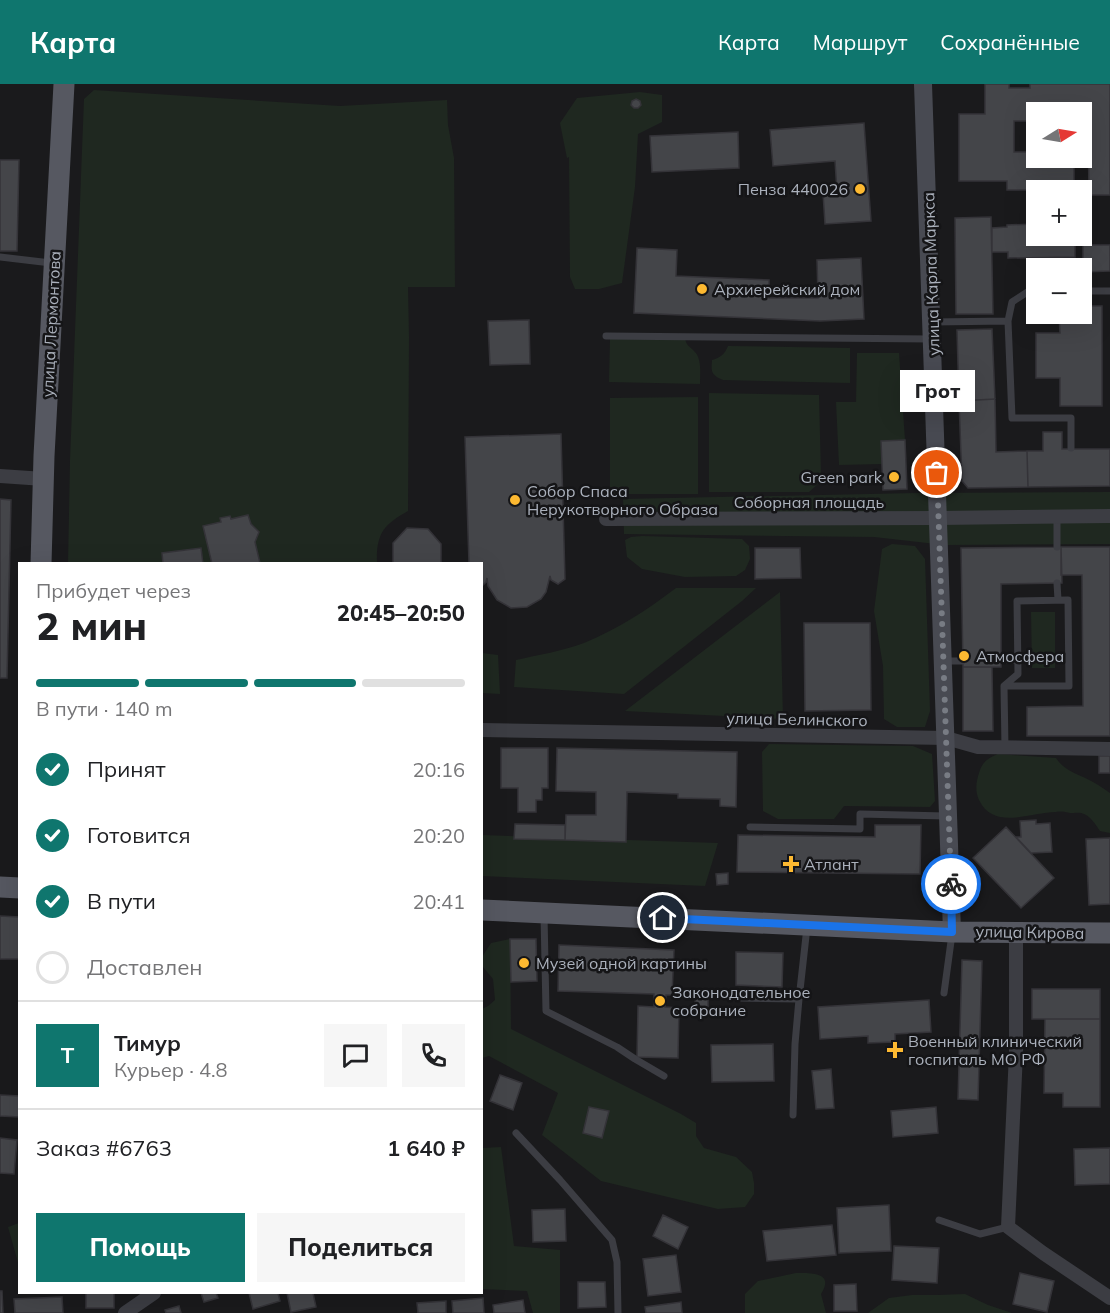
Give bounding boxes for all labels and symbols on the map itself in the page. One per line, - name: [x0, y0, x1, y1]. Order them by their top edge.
- north arrow: [1026, 102, 1092, 168]
- place label: Пенза 440026: [738, 179, 848, 199]
- marker: Пенза 440026: [853, 182, 867, 196]
- street label: улица Карла Маркса: [918, 192, 944, 356]
- street label: улица Лермонтова: [37, 250, 65, 398]
- place label: Архиерейский дом: [714, 279, 860, 299]
- marker: Архиерейский дом: [695, 282, 709, 296]
- callout: Грот: [900, 371, 974, 413]
- pin: [911, 447, 962, 498]
- place label: Green park: [800, 467, 883, 487]
- marker: Green park: [887, 470, 901, 484]
- place label: Собор Спаса Нерукотворного Образа: [527, 481, 718, 519]
- street label: Соборная площадь: [734, 492, 885, 512]
- marker: Собор Спаса Нерукотворного Образа: [508, 493, 522, 507]
- place label: Атмосфера: [976, 646, 1064, 666]
- marker: Атмосфера: [957, 649, 971, 663]
- street label: улица Белинского: [726, 708, 868, 730]
- place label: Атлант: [804, 854, 859, 874]
- courier: [921, 854, 981, 914]
- marker: Атлант: [782, 855, 800, 873]
- pin: [637, 892, 688, 943]
- street label: улица Кирова: [976, 921, 1084, 943]
- place label: Музей одной картины: [536, 953, 707, 973]
- marker: Музей одной картины: [517, 956, 531, 970]
- place label: Законодательное собрание: [672, 982, 811, 1020]
- marker: Законодательное собрание: [653, 994, 667, 1008]
- place label: Военный клинический госпиталь МО РФ: [908, 1031, 1082, 1069]
- marker: Военный клинический госпиталь МО РФ: [886, 1041, 904, 1059]

